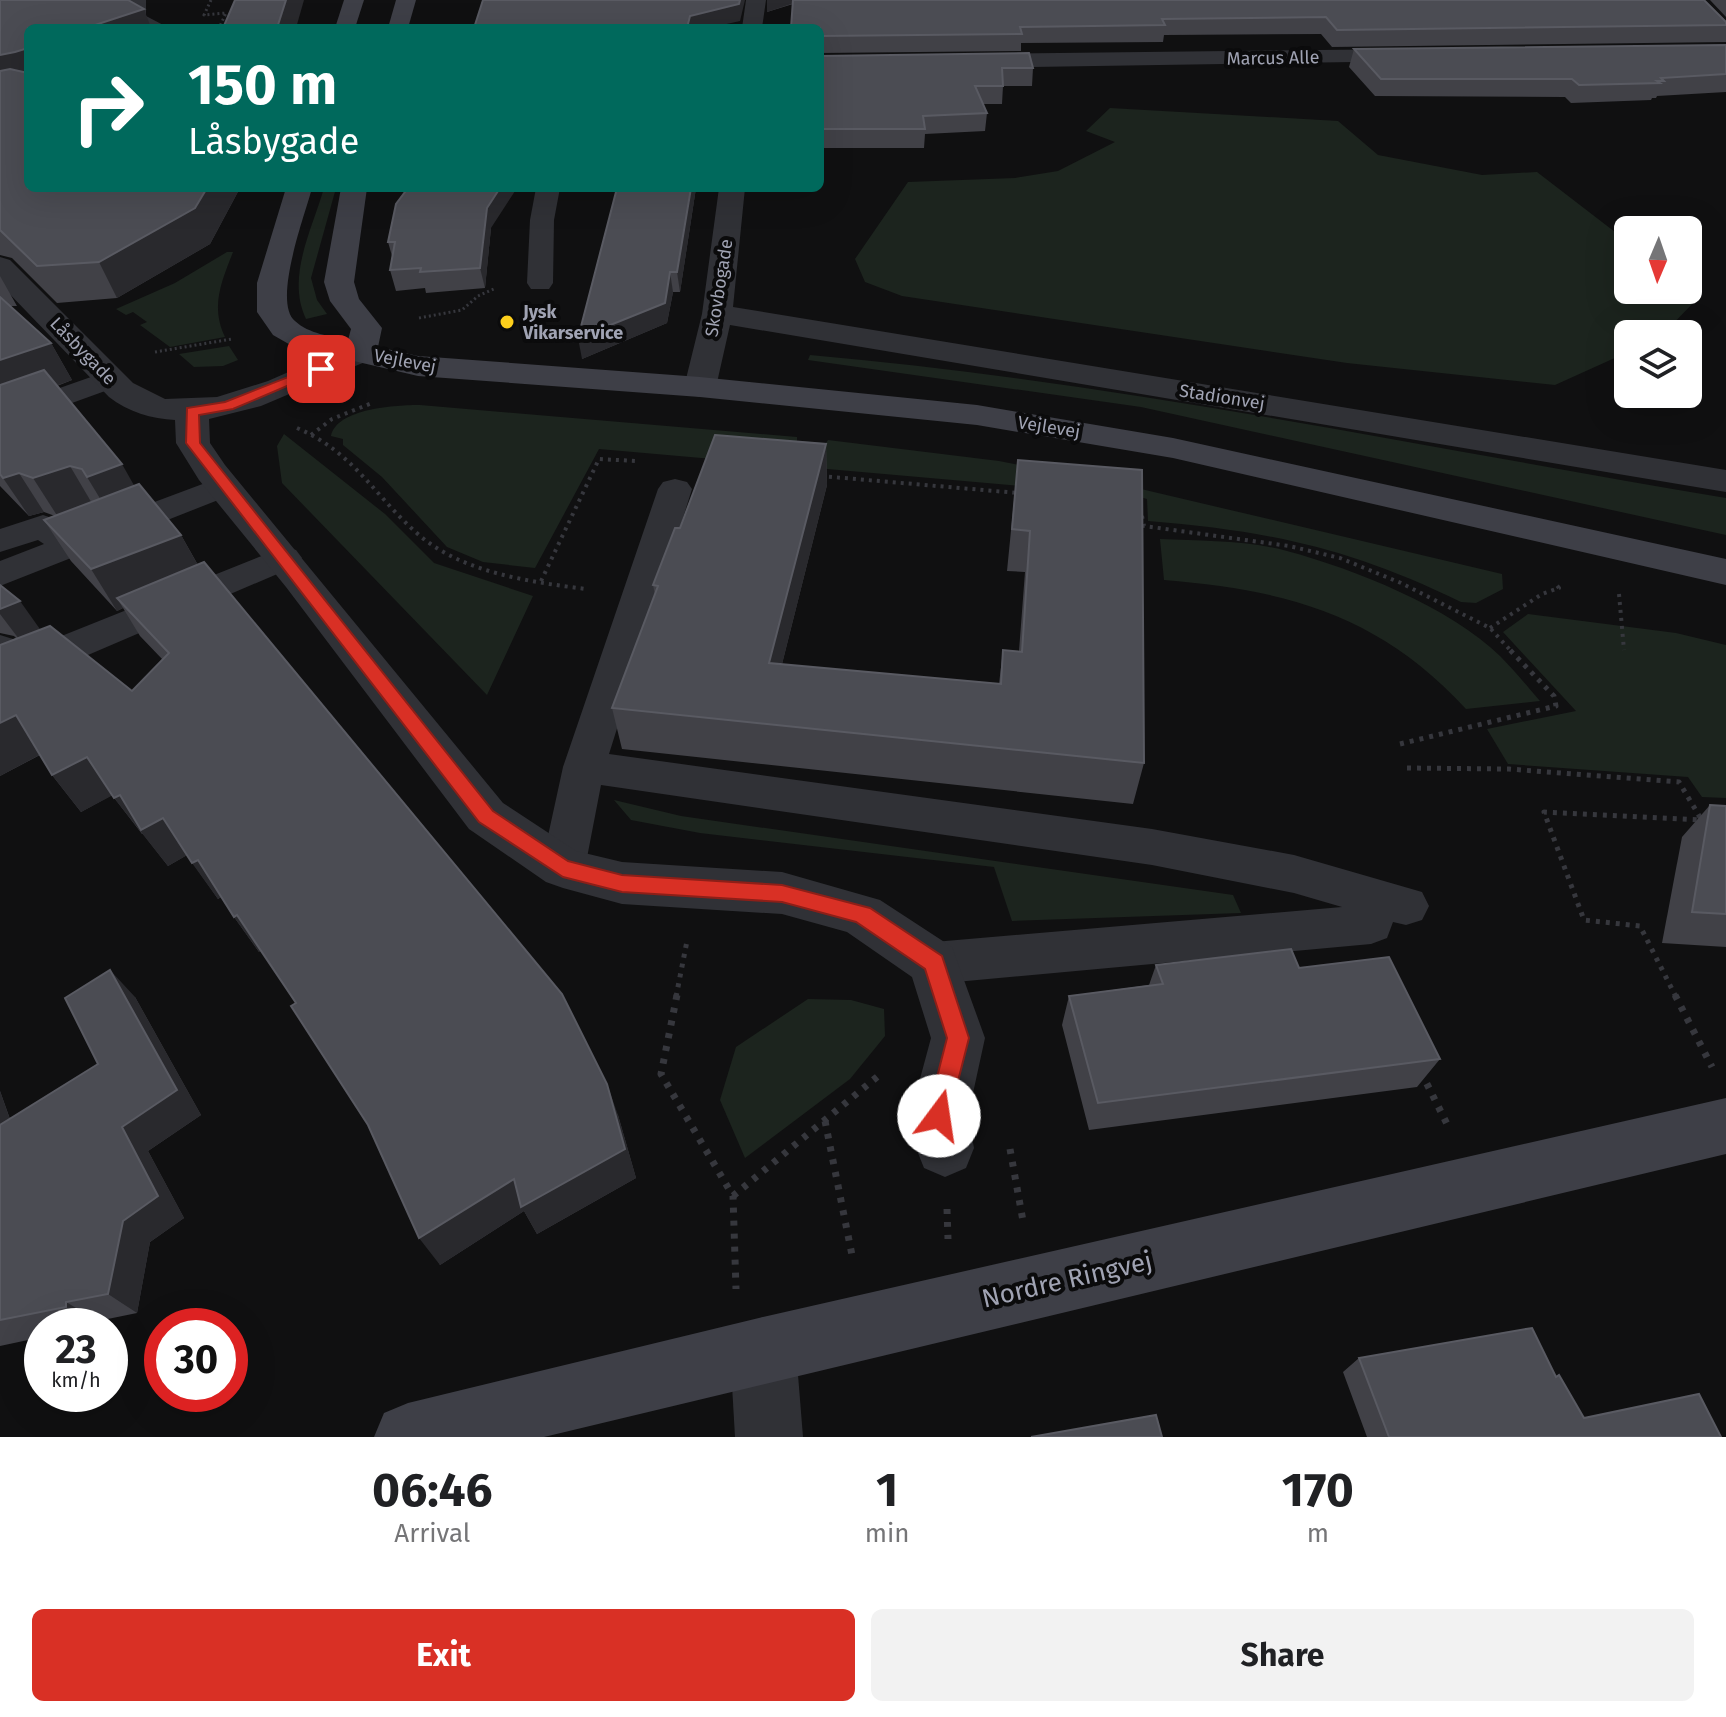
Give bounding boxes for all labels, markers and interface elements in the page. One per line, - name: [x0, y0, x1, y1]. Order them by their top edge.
- street label: Marcus Alle: [1226, 46, 1320, 70]
- text: 150 m: [188, 52, 337, 119]
- icon: right: [56, 56, 160, 160]
- text: Låsbygade: [188, 120, 359, 164]
- north arrow: [1614, 216, 1702, 304]
- map controls: [1614, 216, 1702, 408]
- street label: Skovbogade: [700, 238, 738, 338]
- place label: Jysk Vikarservice: [522, 301, 623, 344]
- street label: Låsbygade: [45, 313, 121, 389]
- marker: Jysk Vikarservice: [498, 313, 516, 331]
- button: layers: [1614, 320, 1702, 408]
- pin: [287, 335, 355, 403]
- street label: Vejlevej: [372, 344, 438, 378]
- icon: arrive: [299, 347, 343, 391]
- street label: Stadionvej: [1178, 379, 1266, 415]
- street label: Vejlevej: [1016, 411, 1082, 443]
- position arrow: [897, 1074, 981, 1158]
- street label: Nordre Ringvej: [979, 1245, 1155, 1315]
- speed limit sign: 30: [144, 1308, 248, 1412]
- text: 23: [55, 1326, 97, 1374]
- text: km/h: [51, 1368, 101, 1392]
- text: 06:46: [372, 1461, 493, 1519]
- text: 1: [876, 1461, 898, 1519]
- text: 170: [1282, 1461, 1354, 1519]
- text: Arrival: [394, 1518, 470, 1549]
- text: min: [865, 1518, 910, 1549]
- text: m: [1307, 1518, 1329, 1549]
- button: Exit: [32, 1609, 855, 1701]
- button: Share: [871, 1609, 1694, 1701]

